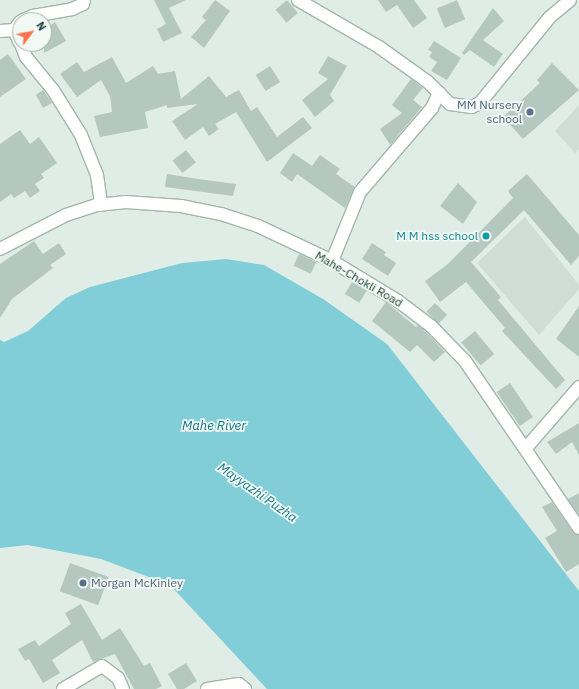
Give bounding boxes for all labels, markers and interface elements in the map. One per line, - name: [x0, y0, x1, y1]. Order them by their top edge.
- north arrow: [12, 12, 52, 52]
- text: N: [33, 19, 49, 33]
- place label: MM Nursery school: [457, 98, 522, 126]
- marker: MM Nursery school: [525, 107, 535, 117]
- place label: M M hss school: [396, 229, 478, 243]
- marker: M M hss school: [481, 231, 491, 241]
- street label: Mahe-Chokli Road: [313, 248, 405, 310]
- water label: Mahe River: [182, 418, 246, 434]
- water label: Mayyazhi Puzha: [214, 460, 300, 526]
- place label: Morgan McKinley: [91, 576, 183, 590]
- marker: Morgan McKinley: [78, 578, 88, 588]

